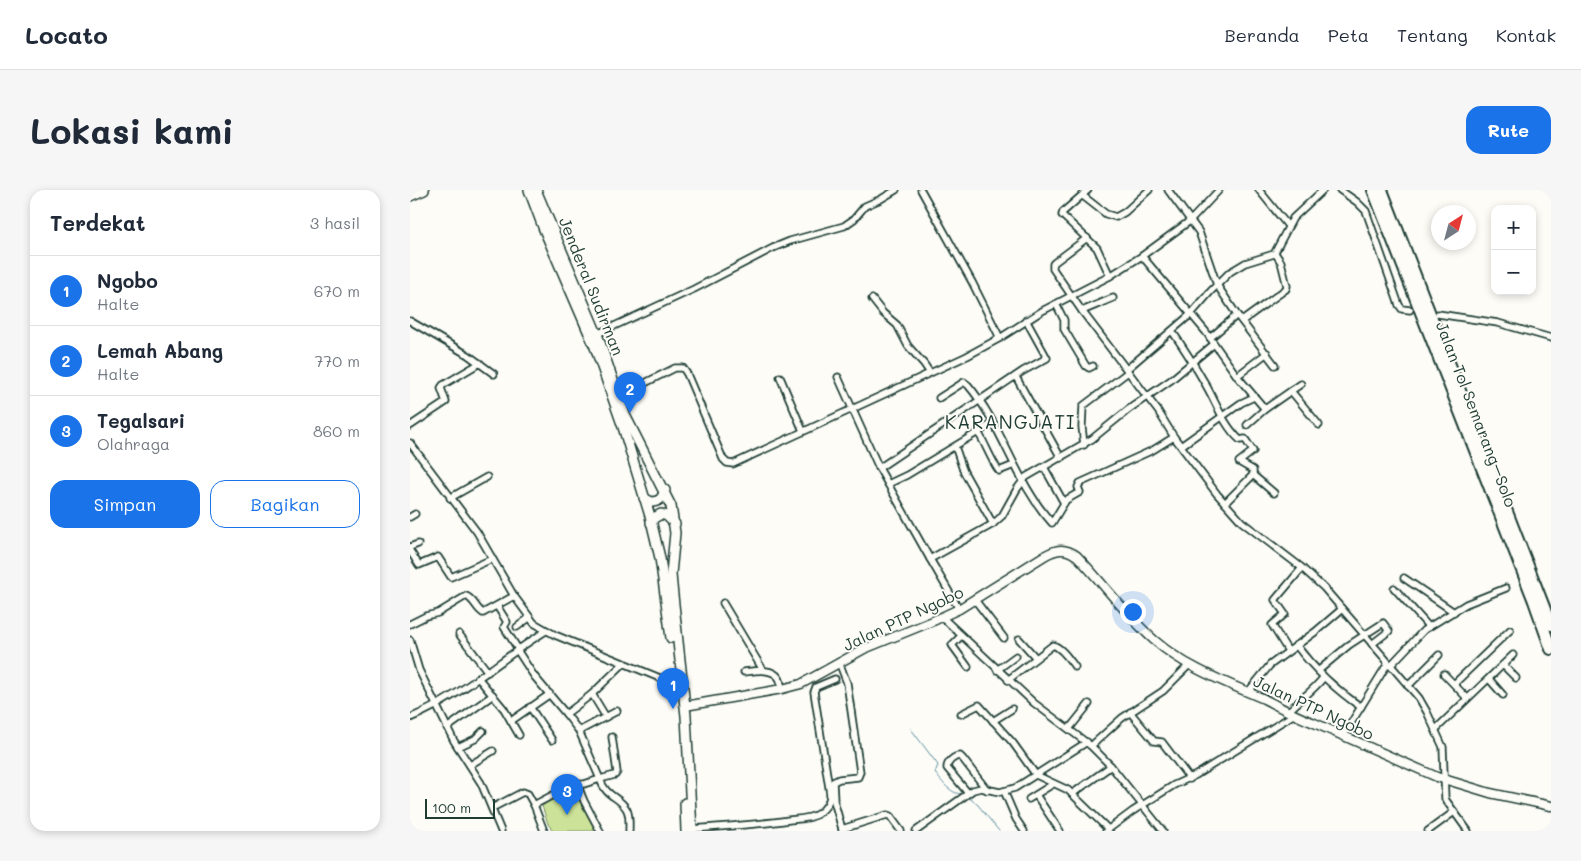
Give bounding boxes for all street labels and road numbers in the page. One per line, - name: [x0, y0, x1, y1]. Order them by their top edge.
- street label: Jenderal Sudirman: [555, 214, 629, 358]
- street label: Jalan Tol Semarang–Solo: [1432, 318, 1522, 510]
- street label: Jalan PTP Ngobo: [839, 581, 967, 655]
- street label: Jalan PTP Ngobo: [1250, 670, 1378, 744]

